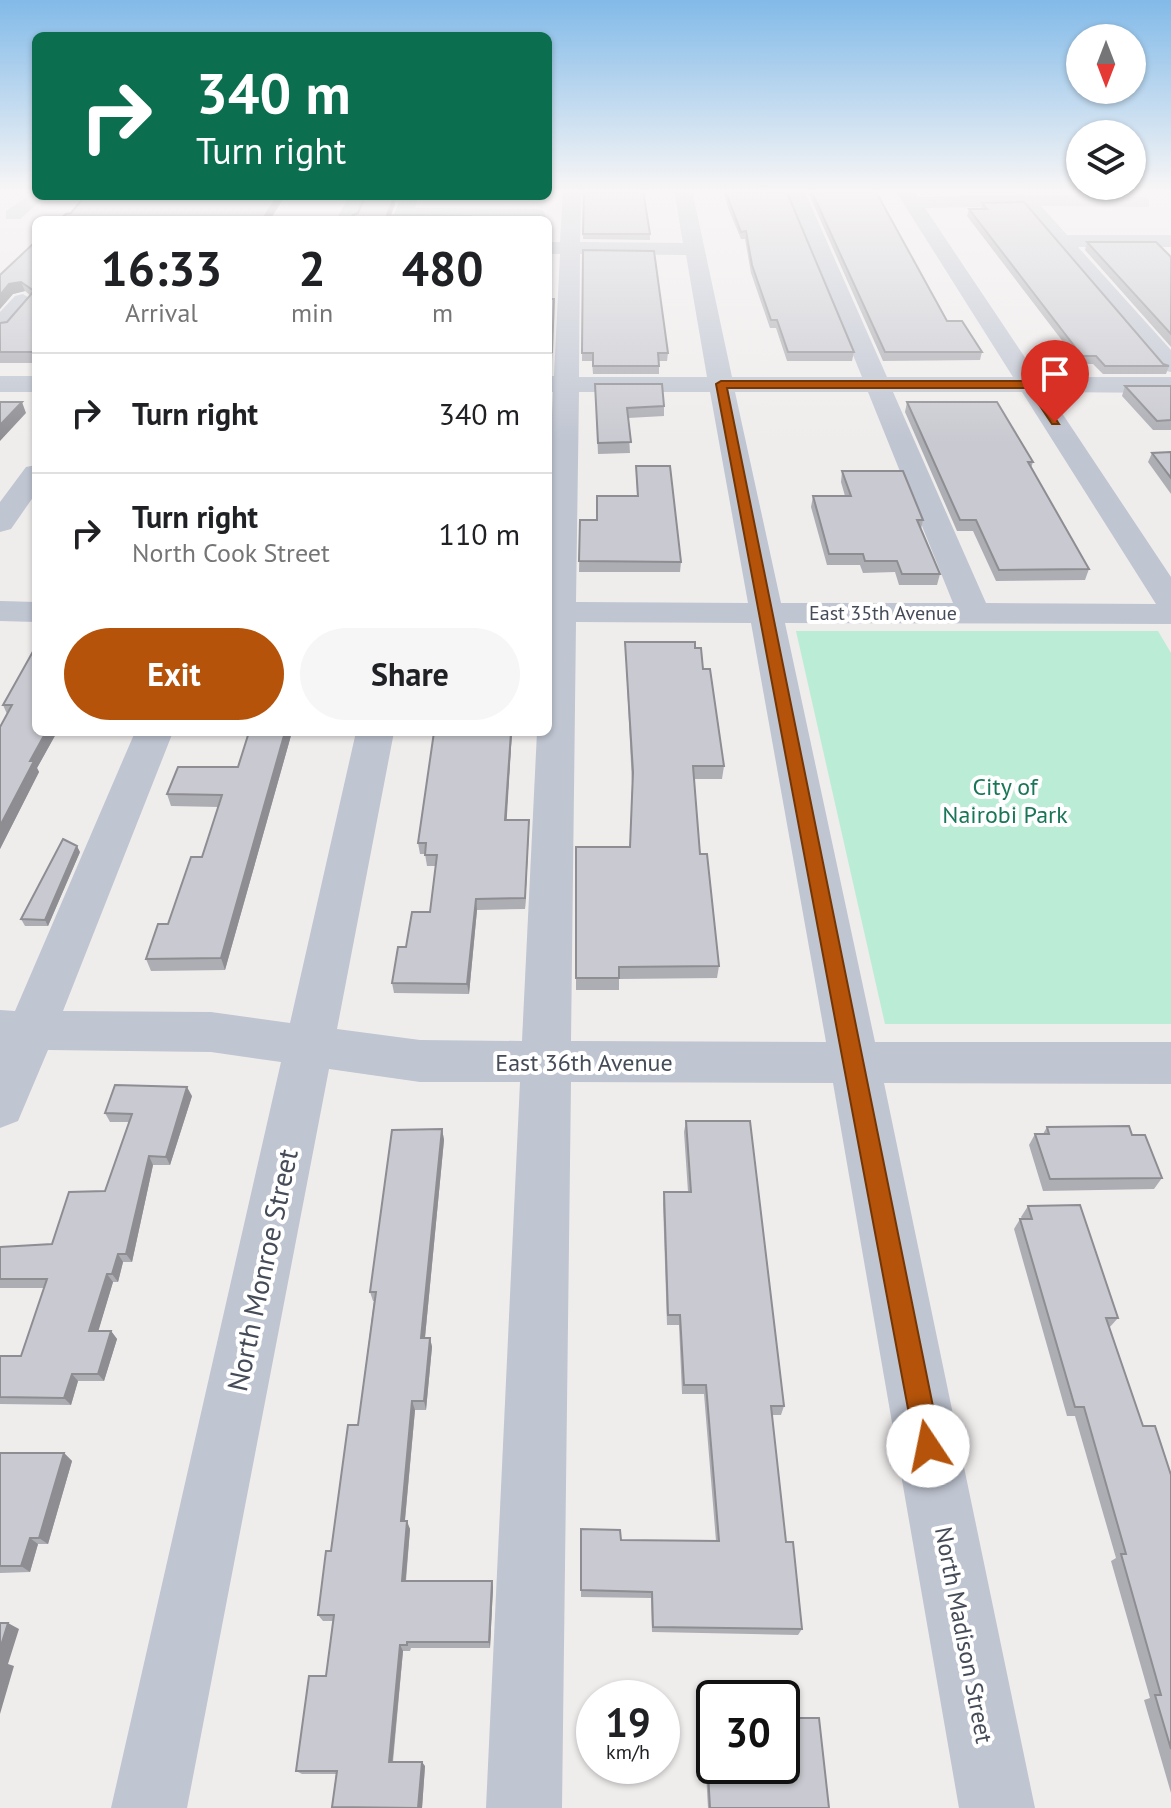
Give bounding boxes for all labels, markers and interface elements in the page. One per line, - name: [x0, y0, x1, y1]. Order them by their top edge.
- north arrow: [1066, 24, 1146, 104]
- map controls: [1066, 24, 1146, 200]
- text: 340 m: [196, 57, 351, 129]
- icon: right: [64, 64, 168, 168]
- button: layers: [1066, 120, 1146, 200]
- text: Turn right: [196, 127, 346, 174]
- text: 16:33: [101, 237, 222, 299]
- text: 2: [298, 237, 326, 299]
- text: 480: [402, 237, 483, 299]
- text: Arrival: [125, 296, 198, 329]
- text: min: [291, 296, 333, 329]
- text: m: [432, 296, 453, 329]
- pin: [1021, 340, 1089, 422]
- icon: arrive: [1033, 352, 1077, 396]
- icon: right: [64, 391, 108, 435]
- text: Turn right: [132, 394, 258, 433]
- text: 340 m: [439, 394, 520, 433]
- text: Turn right: [132, 497, 258, 536]
- icon: right: [64, 511, 108, 555]
- text: 110 m: [439, 514, 520, 553]
- text: North Cook Street: [132, 536, 330, 569]
- street label: East 35th Avenue: [809, 600, 957, 626]
- button: Exit: [64, 628, 284, 720]
- button: Share: [300, 628, 520, 720]
- park label: City of Nairobi Park: [942, 771, 1068, 830]
- street label: East 36th Avenue: [495, 1047, 673, 1078]
- street label: North Monroe Street: [218, 1145, 306, 1395]
- position arrow: [886, 1404, 970, 1488]
- street label: North Madison Street: [928, 1524, 1000, 1746]
- speed limit sign: 30: [696, 1680, 800, 1784]
- text: 19: [605, 1696, 651, 1748]
- text: km/h: [606, 1739, 650, 1765]

